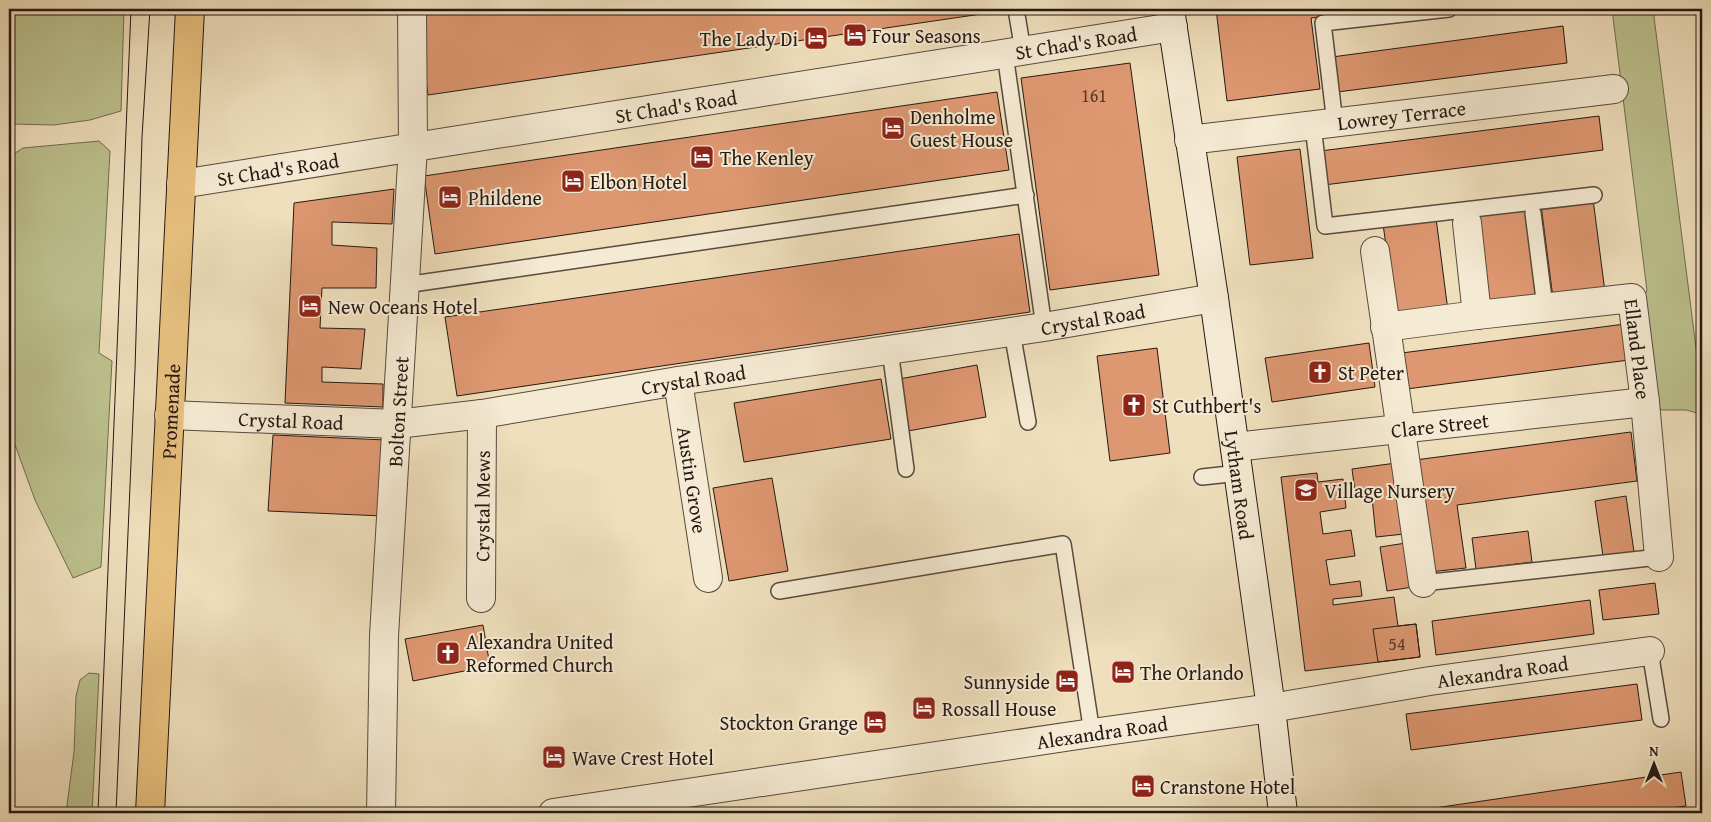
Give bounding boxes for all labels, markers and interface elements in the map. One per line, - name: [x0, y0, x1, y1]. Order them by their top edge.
- street label: St Chad's Road: [1013, 18, 1139, 66]
- place label: Four Seasons: [872, 21, 981, 50]
- hotel icon: Four Seasons: [842, 22, 868, 48]
- place label: The Lady Di: [700, 24, 798, 53]
- hotel icon: The Lady Di: [803, 25, 829, 51]
- street label: St Chad's Road: [613, 82, 739, 130]
- house number: 161: [1081, 82, 1107, 109]
- street label: Lowrey Terrace: [1335, 92, 1467, 137]
- place label: Denholme Guest House: [910, 102, 1013, 154]
- hotel icon: Denholme Guest House: [880, 115, 906, 141]
- place label: The Kenley: [720, 143, 814, 172]
- hotel icon: The Kenley: [689, 144, 715, 170]
- street label: St Chad's Road: [215, 145, 341, 193]
- place label: Elbon Hotel: [590, 167, 688, 196]
- hotel icon: Elbon Hotel: [560, 168, 586, 194]
- place label: Phildene: [468, 183, 542, 212]
- hotel icon: Phildene: [437, 184, 463, 210]
- place label: New Oceans Hotel: [328, 292, 478, 321]
- hotel icon: New Oceans Hotel: [297, 293, 323, 319]
- street label: Crystal Road: [1038, 295, 1148, 342]
- street label: Elland Place: [1618, 297, 1659, 401]
- street label: Bolton Street: [380, 355, 415, 468]
- street label: Crystal Road: [639, 357, 748, 401]
- place label: St Peter: [1338, 358, 1404, 387]
- church icon: St Peter: [1307, 359, 1333, 385]
- street label: Promenade: [153, 363, 187, 460]
- place label: St Cuthbert's: [1152, 391, 1261, 420]
- church icon: St Cuthbert's: [1121, 392, 1147, 418]
- street label: Crystal Road: [238, 403, 344, 436]
- street label: Clare Street: [1389, 405, 1490, 444]
- street label: Austin Grove: [671, 424, 715, 535]
- street label: Lytham Road: [1218, 428, 1262, 542]
- street label: Crystal Mews: [467, 450, 496, 562]
- place label: Village Nursery: [1324, 476, 1455, 505]
- school or university icon: Village Nursery: [1293, 477, 1319, 503]
- place label: Alexandra United Reformed Church: [466, 627, 614, 679]
- house number: 54: [1388, 630, 1406, 657]
- church icon: Alexandra United Reformed Church: [435, 640, 461, 666]
- street label: Alexandra Road: [1435, 648, 1570, 694]
- place label: The Orlando: [1140, 658, 1244, 687]
- hotel icon: The Orlando: [1110, 659, 1136, 685]
- place label: Sunnyside: [963, 667, 1050, 696]
- hotel icon: Sunnyside: [1054, 668, 1080, 694]
- place label: Rossall House: [942, 694, 1056, 723]
- hotel icon: Rossall House: [911, 695, 937, 721]
- place label: Stockton Grange: [719, 708, 858, 737]
- street label: Alexandra Road: [1034, 708, 1170, 756]
- hotel icon: Stockton Grange: [862, 709, 888, 735]
- north arrow: [1628, 740, 1678, 790]
- text: N: [1649, 741, 1659, 761]
- place label: Wave Crest Hotel: [572, 743, 714, 772]
- hotel icon: Wave Crest Hotel: [541, 744, 567, 770]
- place label: Cranstone Hotel: [1160, 772, 1296, 801]
- hotel icon: Cranstone Hotel: [1130, 773, 1156, 799]

